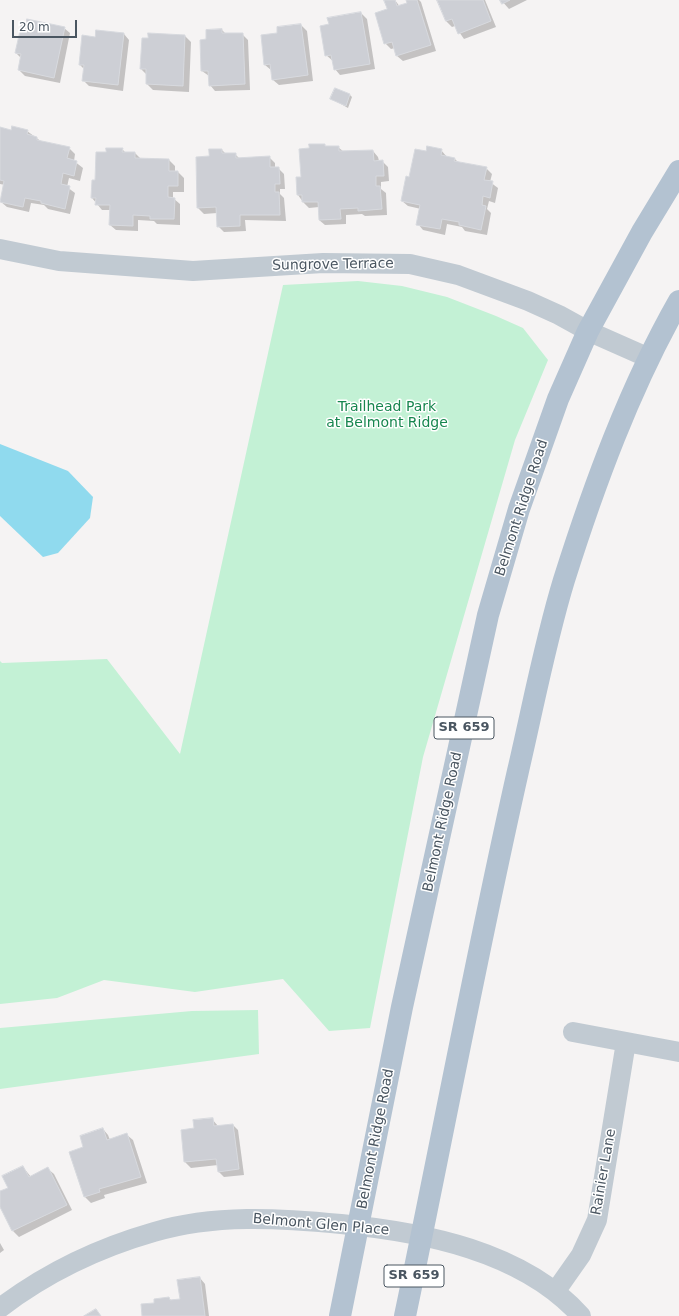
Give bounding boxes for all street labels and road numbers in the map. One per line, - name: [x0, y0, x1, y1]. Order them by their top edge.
- street label: Sungrove Terrace: [272, 256, 394, 274]
- street label: Belmont Ridge Road: [492, 438, 552, 578]
- road number: SR 659: [434, 717, 494, 739]
- street label: Belmont Ridge Road: [420, 750, 466, 894]
- street label: Belmont Ridge Road: [354, 1067, 398, 1211]
- street label: Rainier Lane: [588, 1128, 620, 1216]
- street label: Belmont Glen Place: [252, 1211, 390, 1239]
- road number: SR 659: [384, 1265, 444, 1287]

